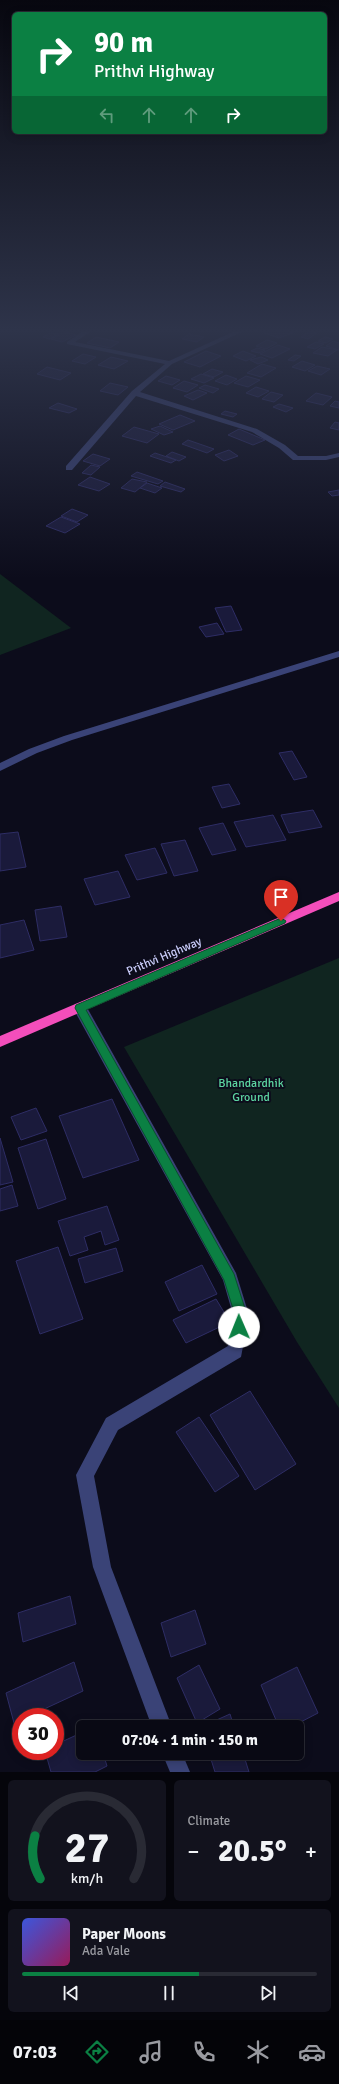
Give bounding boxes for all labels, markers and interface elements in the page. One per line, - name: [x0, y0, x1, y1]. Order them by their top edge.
- text: 90 m: [94, 26, 153, 60]
- icon: right: [28, 28, 80, 80]
- text: Prithvi Highway: [94, 60, 215, 82]
- icon: left: [96, 104, 118, 126]
- icon: ahead: [138, 104, 160, 126]
- icon: ahead: [180, 104, 202, 126]
- icon: right: [222, 104, 244, 126]
- pin: [264, 880, 298, 921]
- icon: arrive: [270, 886, 292, 908]
- street label: Prithvi Highway: [124, 934, 204, 979]
- park label: Bhandardhik Ground: [218, 1076, 284, 1105]
- position arrow: [218, 1306, 260, 1348]
- speed limit sign: 30: [12, 1708, 64, 1760]
- text: 07:04 · 1 min · 150 m: [122, 1731, 258, 1749]
- text: Climate: [188, 1813, 230, 1829]
- text: 27: [64, 1822, 109, 1873]
- text: 20.5°: [218, 1833, 287, 1870]
- text: −: [188, 1838, 199, 1865]
- text: +: [305, 1838, 317, 1865]
- text: km/h: [71, 1869, 103, 1886]
- text: Paper Moons: [82, 1925, 166, 1943]
- text: Ada Vale: [82, 1943, 130, 1959]
- icon: previous: [60, 1982, 82, 2004]
- icon: pause: [158, 1982, 180, 2004]
- icon: next: [257, 1982, 279, 2004]
- icon: directions: [83, 2038, 111, 2066]
- icon: music: [137, 2038, 165, 2066]
- icon: phone: [190, 2038, 218, 2066]
- icon: climate: [244, 2038, 272, 2066]
- icon: car: [298, 2038, 326, 2066]
- text: 07:03: [13, 2041, 57, 2063]

